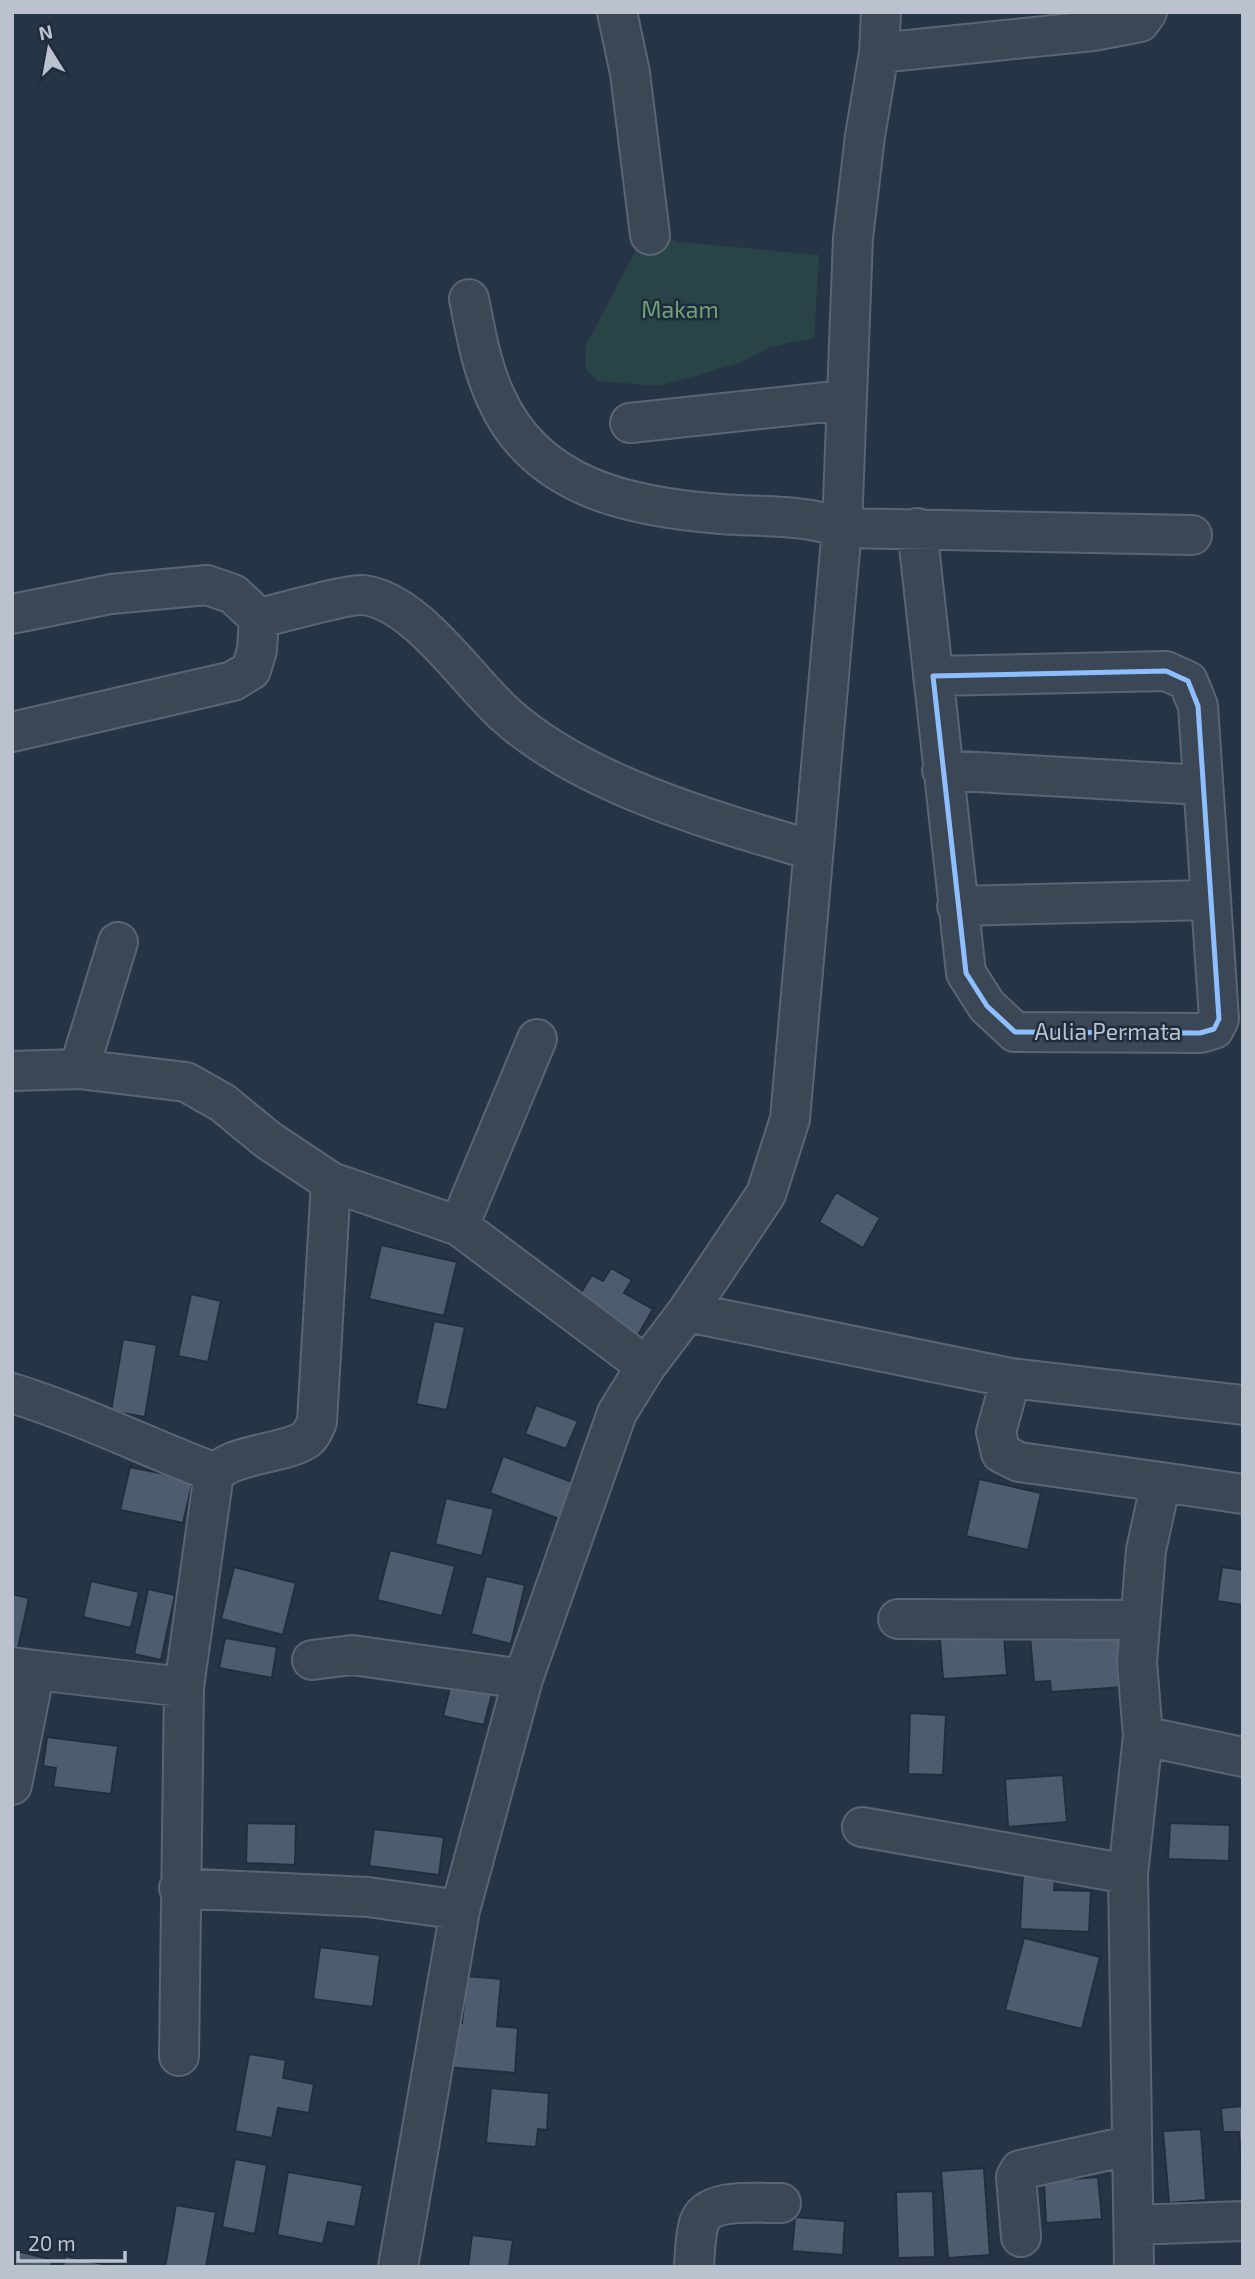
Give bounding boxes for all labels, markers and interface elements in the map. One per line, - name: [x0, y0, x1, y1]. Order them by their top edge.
- north arrow: [14, 14, 84, 84]
- text: N: [37, 19, 55, 44]
- park label: Makam: [641, 295, 719, 323]
- street label: Aulia Permata: [1035, 1017, 1181, 1045]
- scale bar: [18, 2220, 124, 2264]
- text: 20 m: [28, 2230, 76, 2255]

